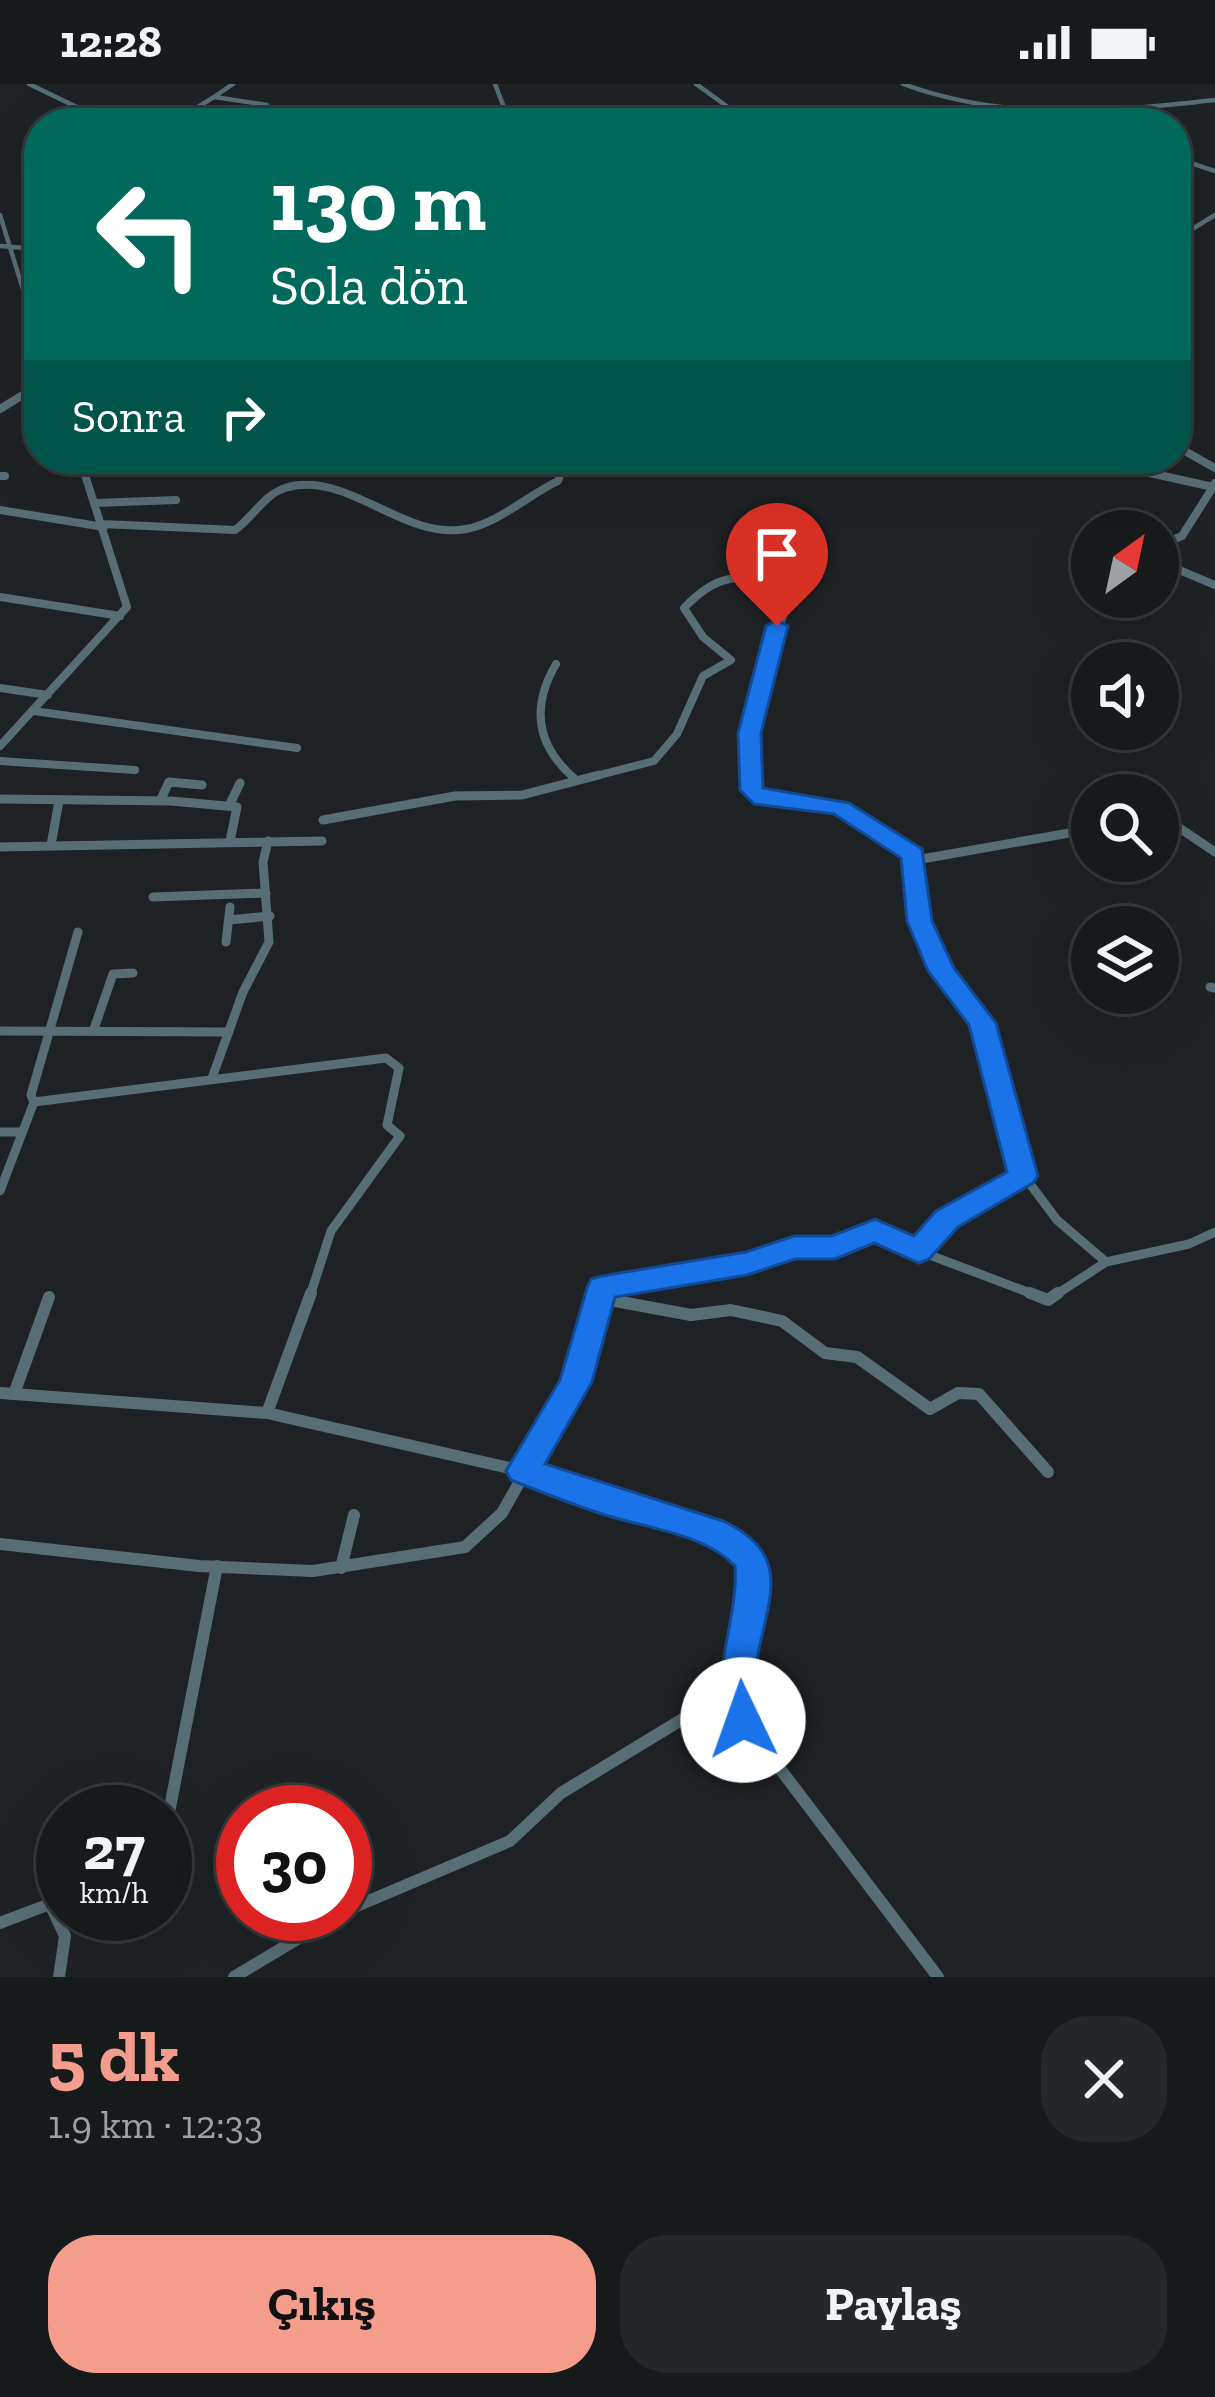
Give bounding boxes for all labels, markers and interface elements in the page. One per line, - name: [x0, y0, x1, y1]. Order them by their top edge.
- text: 12:28: [60, 15, 162, 69]
- text: 130 m: [270, 151, 486, 252]
- icon: left: [72, 156, 228, 312]
- text: Sola dön: [270, 253, 467, 318]
- icon: right: [210, 384, 276, 450]
- text: Sonra: [72, 390, 186, 444]
- pin: [726, 503, 828, 626]
- north arrow: [1071, 510, 1179, 618]
- map controls: [1071, 510, 1179, 1014]
- icon: arrive: [744, 521, 810, 587]
- button: sound: [1071, 642, 1179, 750]
- button: search: [1071, 774, 1179, 882]
- button: layers: [1071, 906, 1179, 1014]
- position arrow: [680, 1657, 806, 1783]
- speed limit sign: 30: [216, 1785, 372, 1941]
- text: 27: [83, 1812, 145, 1884]
- text: km/h: [80, 1875, 148, 1911]
- text: 5 dk: [48, 2013, 180, 2099]
- button: close: [1041, 2016, 1167, 2142]
- text: 1.9 km · 12:33: [48, 2101, 263, 2148]
- button: Çıkış: [48, 2235, 596, 2373]
- button: Paylaş: [620, 2235, 1167, 2373]

